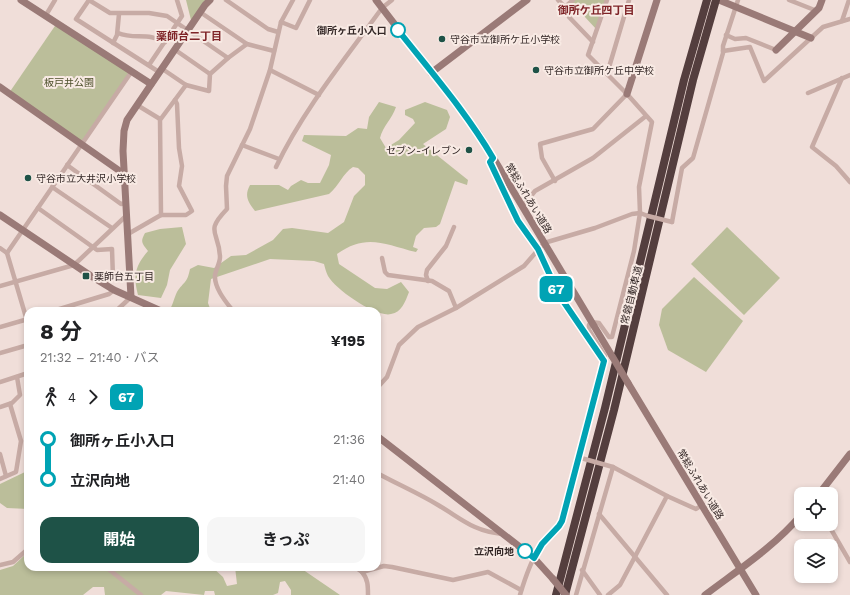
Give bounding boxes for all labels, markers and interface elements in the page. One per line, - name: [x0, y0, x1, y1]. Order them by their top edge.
- district label: 御所ケ丘四丁目: [558, 4, 635, 17]
- marker: 御所ヶ丘小入口: [390, 22, 406, 38]
- place label: 御所ヶ丘小入口: [316, 25, 387, 36]
- district label: 薬師台二丁目: [156, 30, 222, 43]
- marker: 守谷市立御所ケ丘小学校: [437, 34, 447, 44]
- place label: 守谷市立御所ケ丘小学校: [450, 34, 560, 45]
- marker: 守谷市立御所ケ丘中学校: [531, 65, 541, 75]
- place label: 守谷市立御所ケ丘中学校: [544, 65, 654, 76]
- park label: 板戸井公園: [44, 77, 94, 88]
- place label: セブン-イレブン: [386, 145, 461, 156]
- marker: セブン-イレブン: [464, 145, 474, 155]
- street label: 常総ふれあい道路: [503, 161, 554, 235]
- marker: 守谷市立大井沢小学校: [23, 173, 33, 183]
- place label: 守谷市立大井沢小学校: [36, 173, 136, 184]
- street label: 常磐自動車道: [619, 265, 644, 326]
- marker: 薬師台五丁目: [81, 271, 91, 281]
- place label: 薬師台五丁目: [94, 271, 154, 282]
- line badge: 67: [538, 276, 574, 302]
- text: 67: [548, 281, 564, 297]
- text: 8 分: [40, 319, 82, 344]
- text: ¥195: [331, 332, 365, 350]
- text: 21:32 – 21:40 · バス: [40, 350, 159, 365]
- icon: walk: [40, 386, 62, 408]
- icon: forward: [82, 386, 104, 408]
- text: 67: [118, 389, 135, 405]
- text: 4: [68, 390, 76, 405]
- text: 御所ヶ丘小入口: [70, 432, 175, 450]
- text: 21:36: [333, 432, 365, 447]
- street label: 常総ふれあい道路: [675, 447, 726, 521]
- text: 立沢向地: [70, 472, 130, 490]
- text: 21:40: [332, 472, 365, 487]
- map controls: [794, 487, 838, 583]
- button: locate: [794, 487, 838, 531]
- button: 開始: [40, 517, 199, 563]
- button: きっぷ: [207, 517, 365, 563]
- button: layers: [794, 539, 838, 583]
- marker: 立沢向地: [517, 543, 533, 559]
- place label: 立沢向地: [474, 546, 514, 557]

